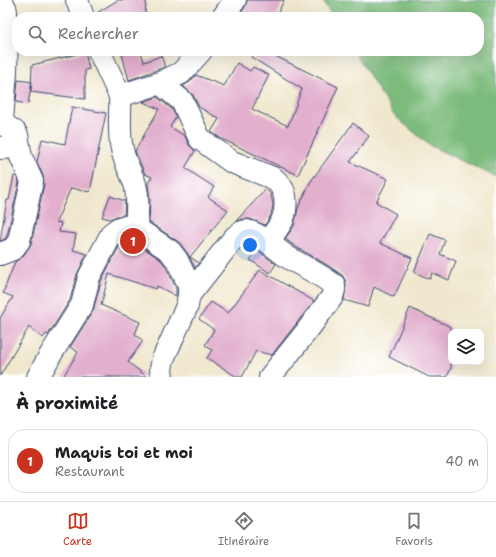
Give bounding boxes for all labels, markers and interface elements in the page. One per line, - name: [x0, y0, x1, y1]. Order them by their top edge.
- search box: [12, 12, 484, 56]
- icon: search: [26, 23, 48, 45]
- text: Rechercher: [58, 24, 139, 44]
- pin: 1: [120, 226, 146, 256]
- your location: [240, 235, 260, 255]
- map controls: [448, 329, 484, 365]
- button: layers: [448, 329, 484, 365]
- text: À proximité: [16, 392, 118, 414]
- text: Maquis toi et moi: [55, 443, 193, 463]
- text: 1: [27, 453, 33, 470]
- text: 40 m: [445, 453, 479, 470]
- text: Restaurant: [55, 463, 125, 480]
- tab: Carte: [63, 510, 92, 549]
- tab: Itinéraire: [218, 510, 269, 549]
- tab: Favoris: [395, 510, 433, 549]

